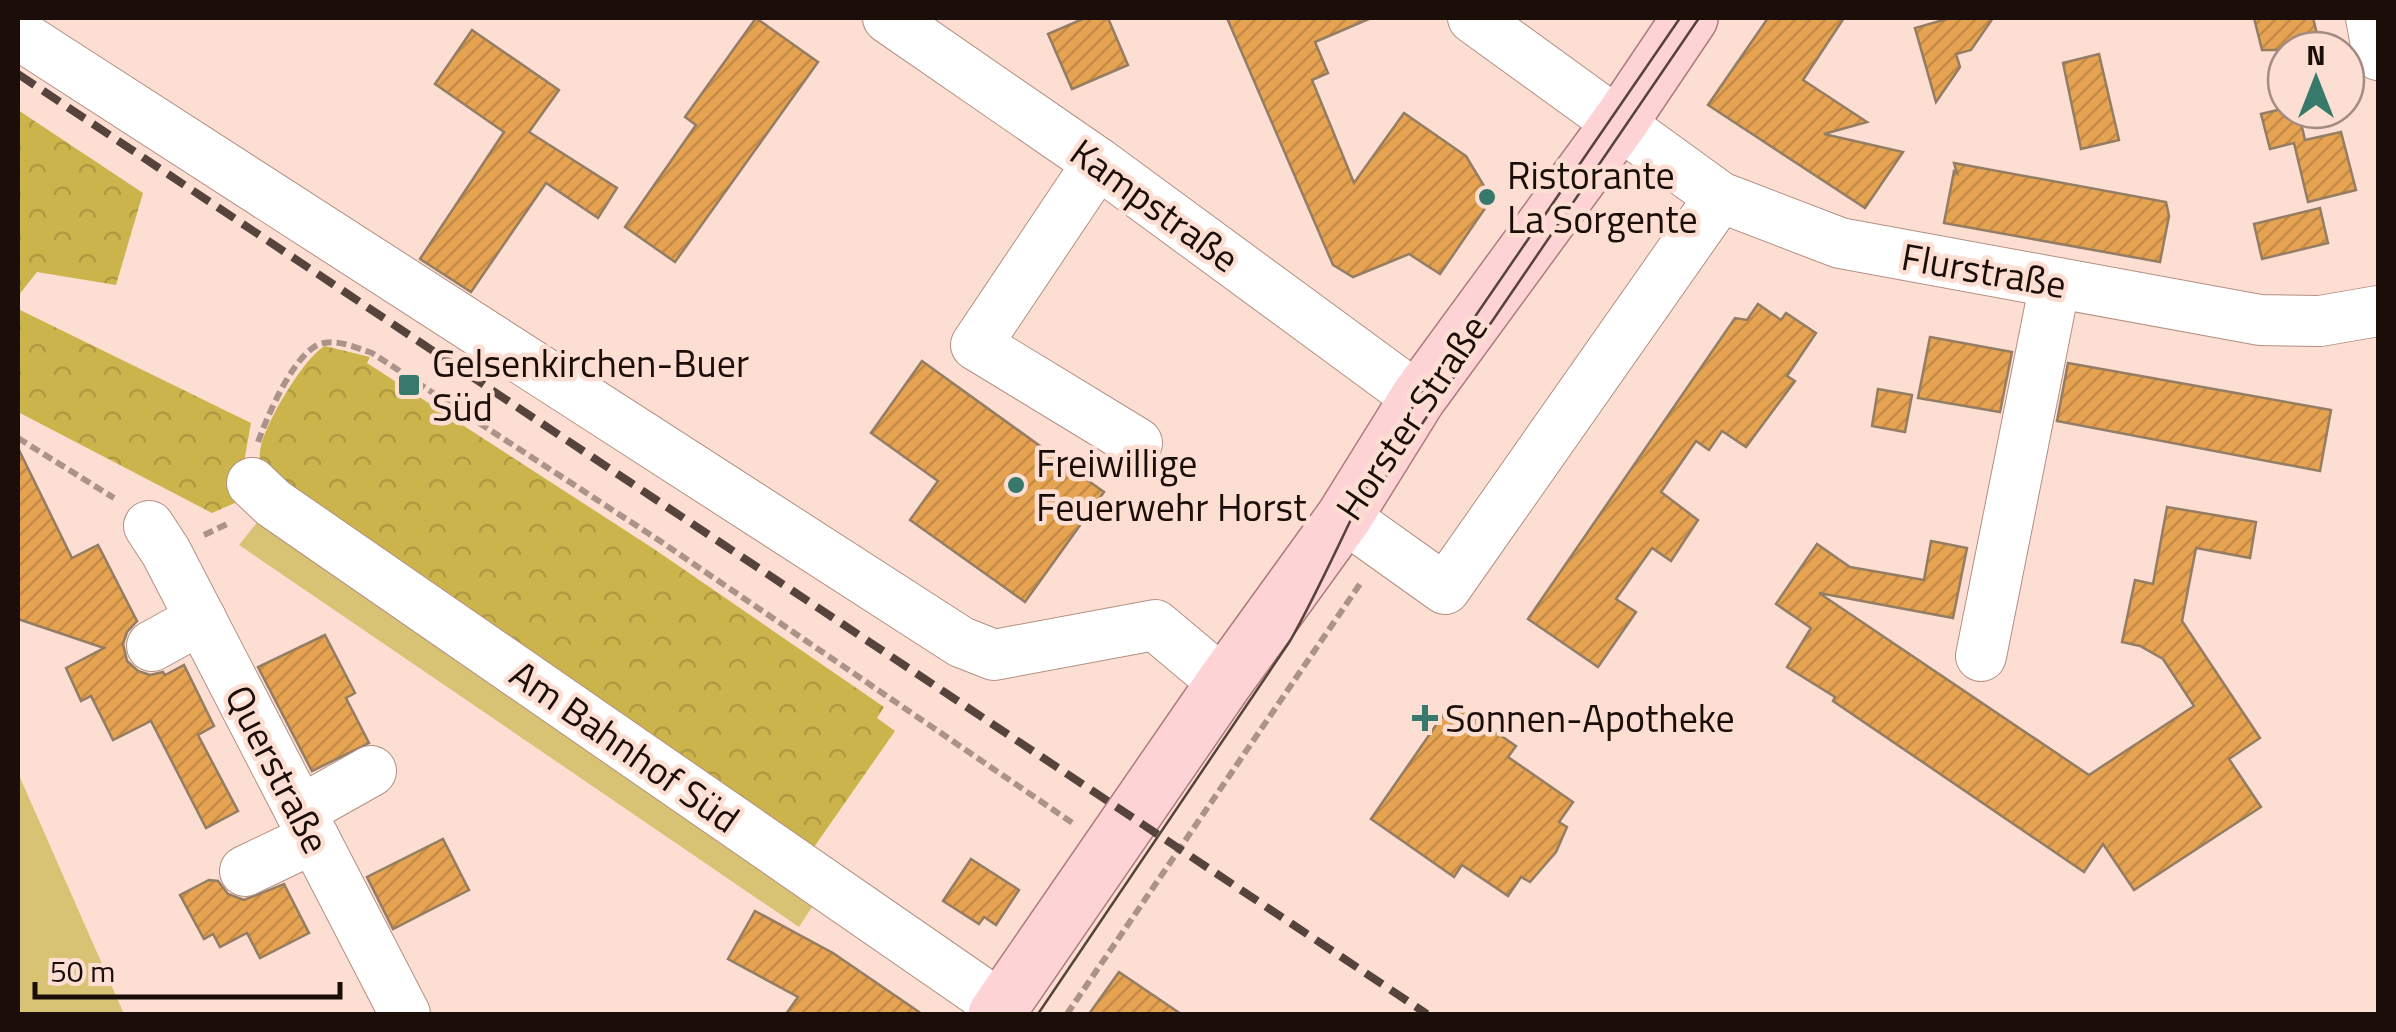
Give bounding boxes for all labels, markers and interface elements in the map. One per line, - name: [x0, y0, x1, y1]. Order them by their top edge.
- north arrow: [2266, 30, 2366, 130]
- text: N: [2306, 33, 2326, 76]
- street label: Kampstraße: [1058, 124, 1252, 286]
- place label: Ristorante La Sorgente: [1507, 146, 1698, 248]
- marker: Ristorante La Sorgente: [1476, 186, 1498, 208]
- street label: Flurstraße: [1897, 227, 2071, 313]
- street label: Horster Straße: [1321, 302, 1501, 532]
- place label: Gelsenkirchen-Buer Süd: [432, 334, 749, 436]
- marker: Gelsenkirchen-Buer Süd: [396, 372, 422, 398]
- place label: Freiwillige Feuerwehr Horst: [1036, 434, 1307, 536]
- marker: Freiwillige Feuerwehr Horst: [1005, 474, 1027, 496]
- street label: Am Bahnhof Süd: [498, 645, 752, 847]
- street label: Querstraße: [211, 675, 345, 863]
- place label: Sonnen-Apotheke: [1445, 689, 1735, 747]
- marker: Sonnen-Apotheke: [1414, 707, 1436, 729]
- scale bar: [35, 937, 340, 999]
- text: 50 m: [50, 948, 115, 994]

